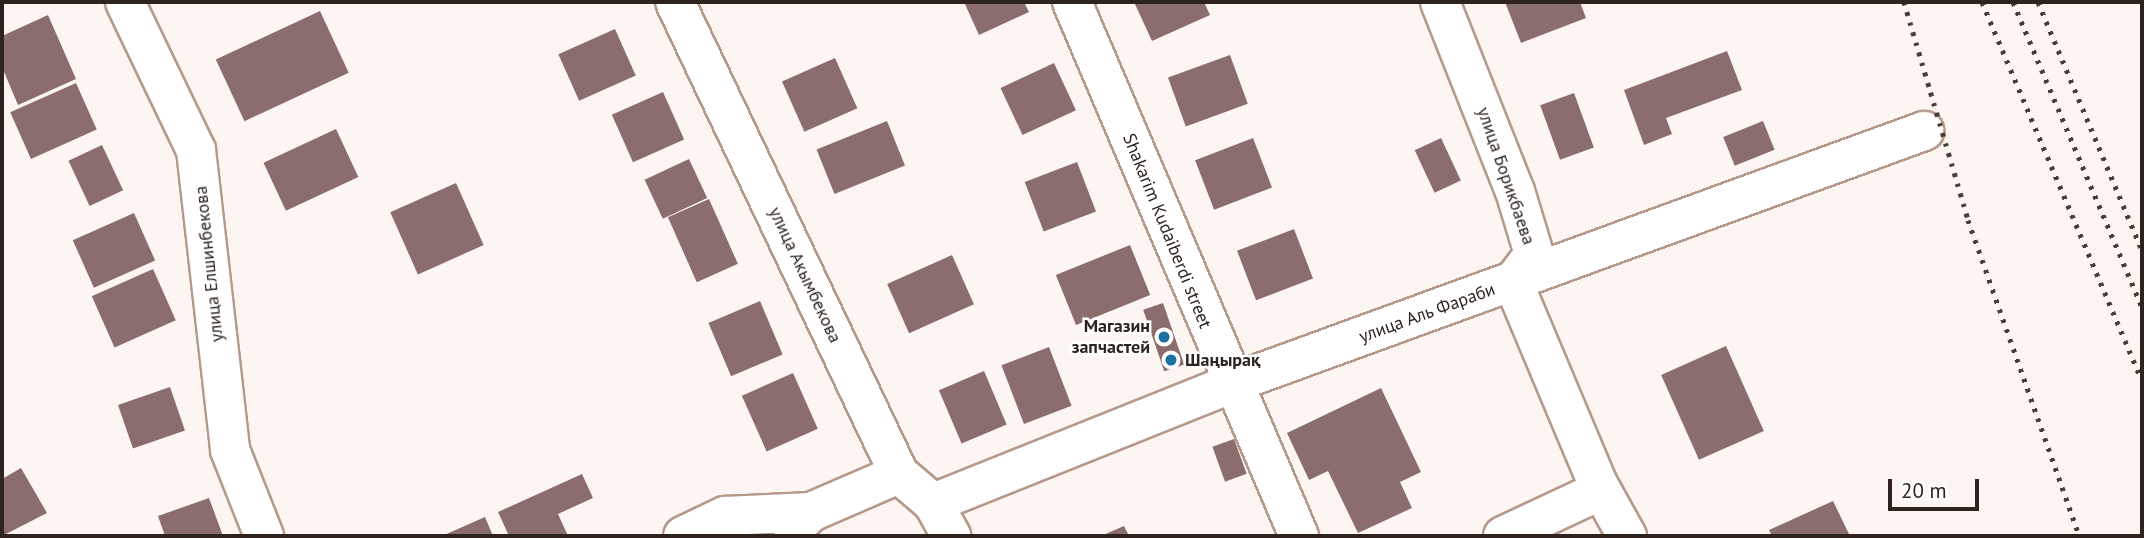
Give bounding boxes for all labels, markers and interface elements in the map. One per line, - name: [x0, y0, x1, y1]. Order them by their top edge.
- street label: улица Борикбаева: [1472, 104, 1540, 248]
- street label: Shakarim Kudaiberdi street: [1118, 130, 1216, 332]
- street label: улица Елшинбекова: [190, 185, 228, 343]
- street label: улица Акымбекова: [764, 203, 846, 347]
- street label: улица Аль Фараби: [1355, 278, 1499, 348]
- place label: Магазин запчастей: [1072, 316, 1150, 358]
- marker: Магазин запчастей: [1156, 329, 1172, 345]
- place label: Шаңырақ: [1185, 349, 1260, 371]
- marker: Шаңырақ: [1163, 352, 1179, 368]
- scale bar: [1892, 464, 1983, 508]
- text: 20 m: [1901, 477, 1947, 504]

